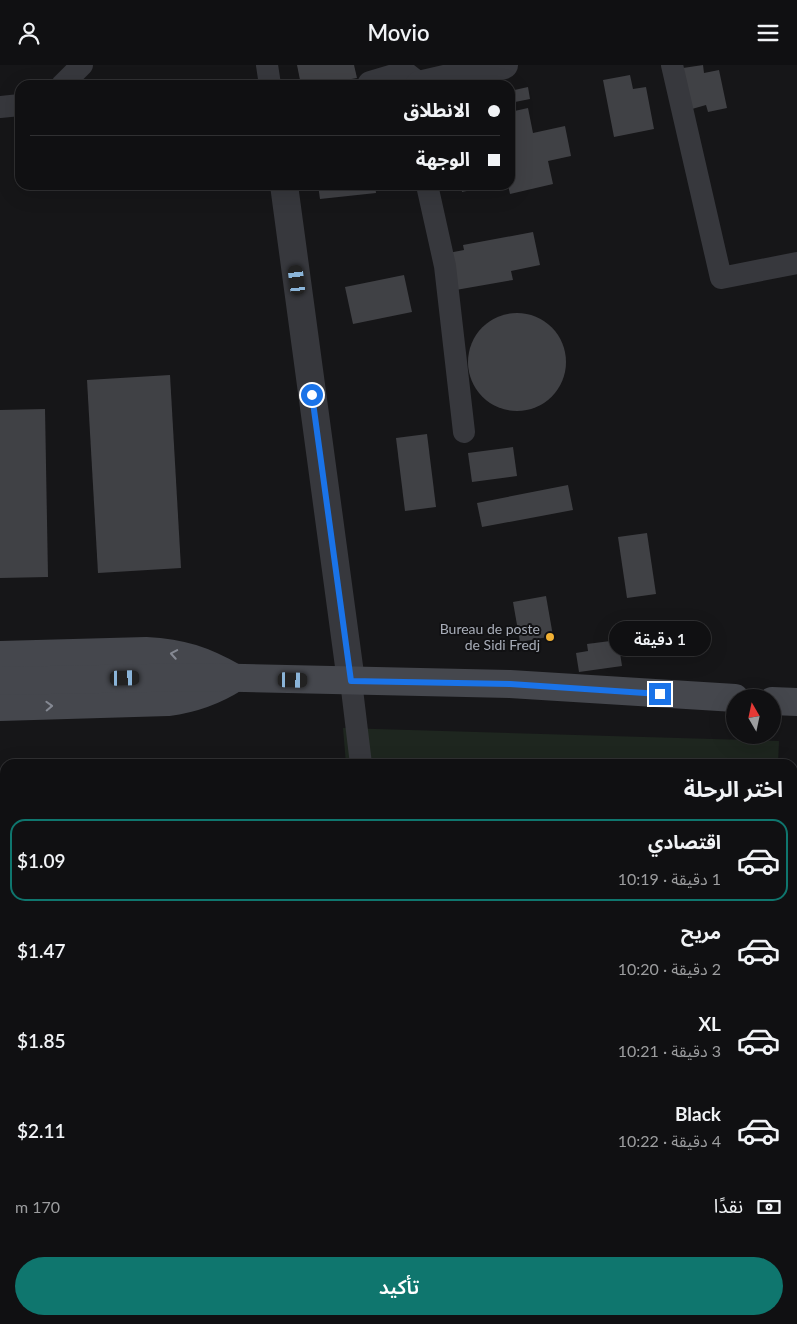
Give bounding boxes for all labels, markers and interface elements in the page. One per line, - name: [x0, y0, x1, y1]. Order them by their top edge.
- icon: person: [15, 19, 43, 47]
- text: Movio: [368, 19, 430, 46]
- icon: menu: [754, 19, 782, 47]
- text: الانطلاق: [404, 98, 470, 121]
- text: الوجهة: [416, 147, 470, 170]
- car: [287, 264, 306, 296]
- route start: [301, 384, 323, 406]
- place label: Bureau de poste de Sidi Fredj: [440, 620, 540, 653]
- callout: 1 دقيقة: [609, 621, 711, 657]
- text: 1 دقيقة: [634, 629, 686, 648]
- marker: Bureau de poste de Sidi Fredj: [544, 631, 556, 643]
- one-way arrow: [169, 649, 178, 659]
- car: [109, 670, 140, 686]
- car: [277, 672, 308, 688]
- route end: [649, 683, 671, 705]
- north arrow: [726, 689, 781, 744]
- map controls: [726, 689, 781, 744]
- one-way arrow: [45, 701, 53, 711]
- text: اختر الرحلة: [684, 775, 783, 802]
- text: اقتصادي: [648, 830, 721, 853]
- icon: car: [736, 838, 781, 883]
- text: $1.09: [17, 849, 66, 872]
- text: 1 دقيقة · 10:19: [618, 869, 721, 888]
- text: مريح: [681, 920, 721, 943]
- icon: car: [736, 928, 781, 973]
- text: $1.47: [17, 939, 66, 962]
- text: 2 دقيقة · 10:20: [618, 959, 721, 978]
- text: XL: [698, 1012, 721, 1035]
- icon: car: [736, 1018, 781, 1063]
- text: $1.85: [17, 1029, 66, 1052]
- text: 3 دقيقة · 10:21: [618, 1041, 721, 1060]
- text: Black: [675, 1102, 721, 1125]
- icon: car: [736, 1108, 781, 1153]
- text: $2.11: [17, 1119, 66, 1142]
- text: 4 دقيقة · 10:22: [618, 1131, 721, 1150]
- icon: cash: [755, 1193, 783, 1221]
- text: نقدًا: [714, 1194, 743, 1217]
- text: 170 m: [15, 1197, 60, 1216]
- button: تأكيد: [15, 1257, 783, 1315]

